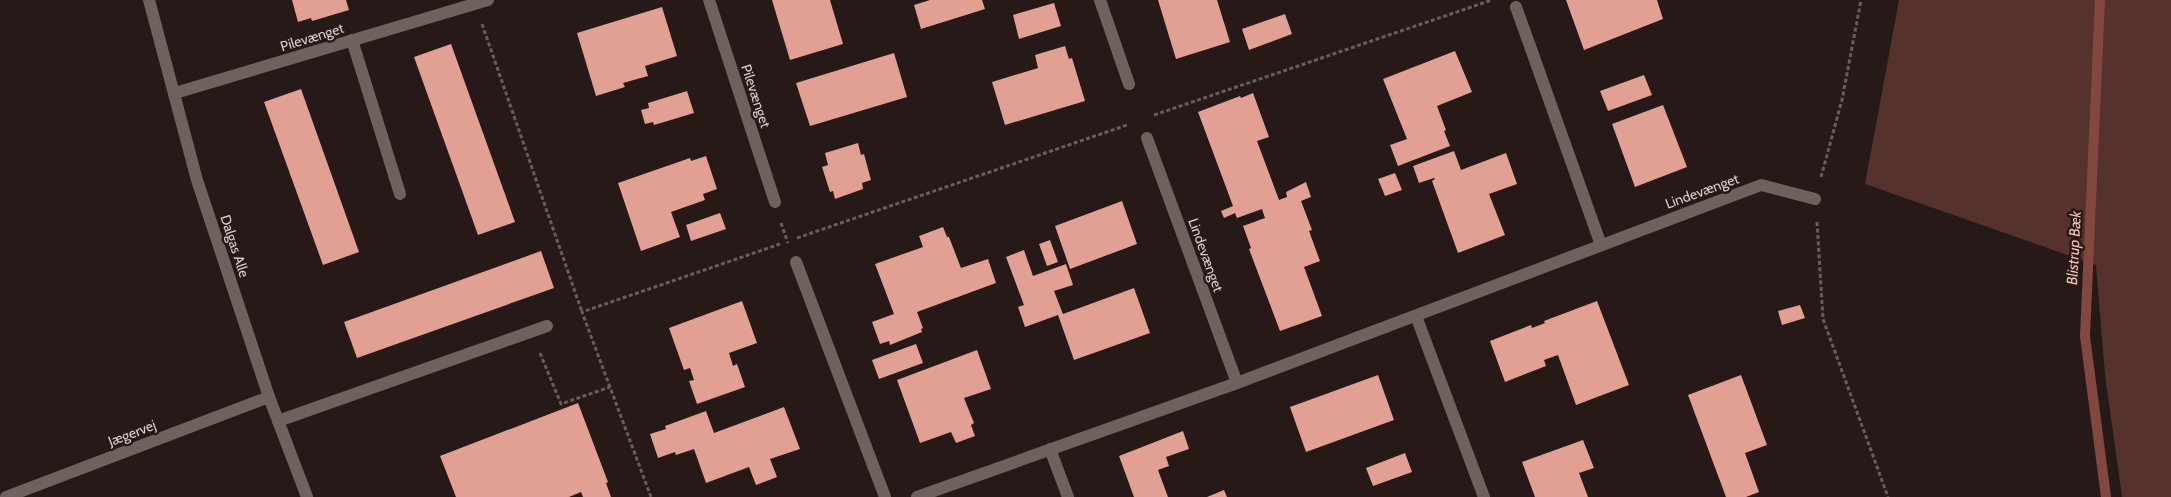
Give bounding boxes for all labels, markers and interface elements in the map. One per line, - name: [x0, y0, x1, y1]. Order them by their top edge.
- street label: Pilevænget: [278, 19, 346, 55]
- street label: Pilevænget: [737, 62, 775, 130]
- street label: Lindevænget: [1663, 169, 1742, 213]
- water label: Blistrup Bæk: [2063, 210, 2085, 286]
- street label: Dalgas Alle: [216, 212, 254, 280]
- street label: Lindevænget: [1184, 216, 1228, 295]
- street label: Jægervej: [105, 416, 159, 451]

